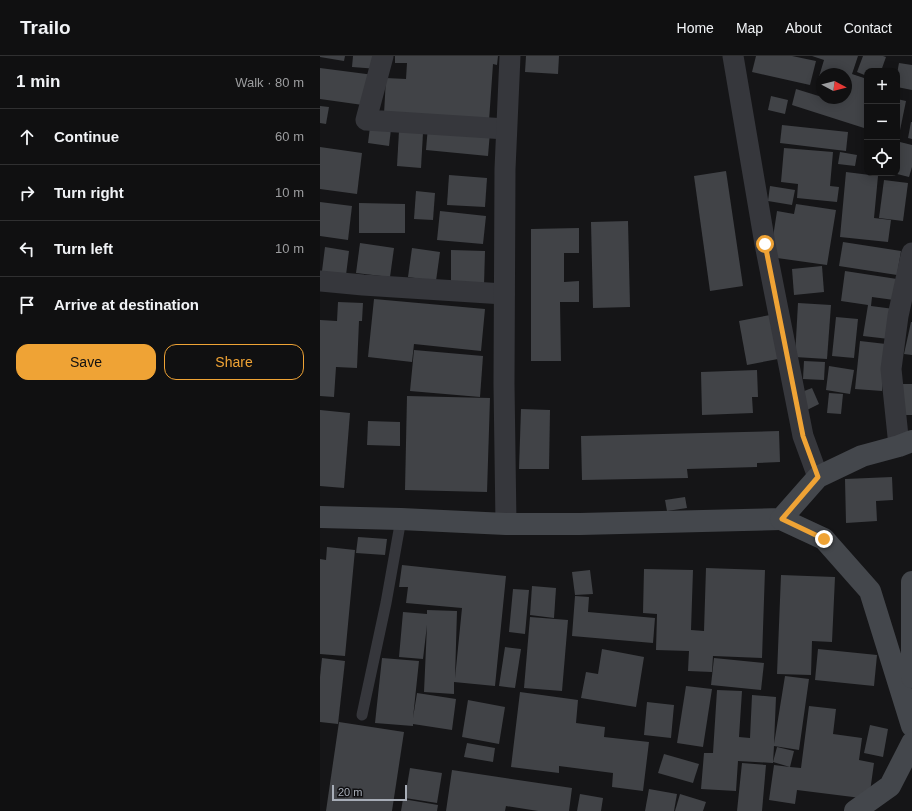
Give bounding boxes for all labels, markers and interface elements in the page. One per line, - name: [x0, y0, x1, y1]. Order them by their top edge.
- text: Trailo: [20, 17, 71, 38]
- text: Home: [677, 20, 714, 36]
- text: Map: [736, 20, 763, 36]
- text: About: [785, 20, 822, 36]
- text: Contact: [844, 20, 892, 36]
- north arrow: [816, 68, 852, 104]
- map controls: [864, 68, 900, 176]
- button: +: [864, 68, 900, 104]
- text: 1 min: [16, 72, 60, 91]
- text: Walk · 80 m: [235, 75, 304, 90]
- button: −: [864, 104, 900, 140]
- icon: ahead: [16, 126, 38, 148]
- text: Continue: [54, 128, 119, 145]
- text: 60 m: [275, 129, 304, 144]
- button: locate: [864, 140, 900, 176]
- icon: right: [16, 182, 38, 204]
- text: Turn right: [54, 184, 124, 201]
- text: 10 m: [275, 185, 304, 200]
- route start: [756, 235, 774, 253]
- icon: left: [16, 238, 38, 260]
- text: Turn left: [54, 240, 113, 257]
- text: 10 m: [275, 241, 304, 256]
- icon: arrive: [16, 294, 38, 316]
- text: Arrive at destination: [54, 296, 199, 313]
- button: Save: [16, 344, 156, 380]
- button: Share: [164, 344, 304, 380]
- route end: [815, 530, 833, 548]
- scale bar: [332, 783, 407, 802]
- text: 20 m: [338, 786, 362, 798]

